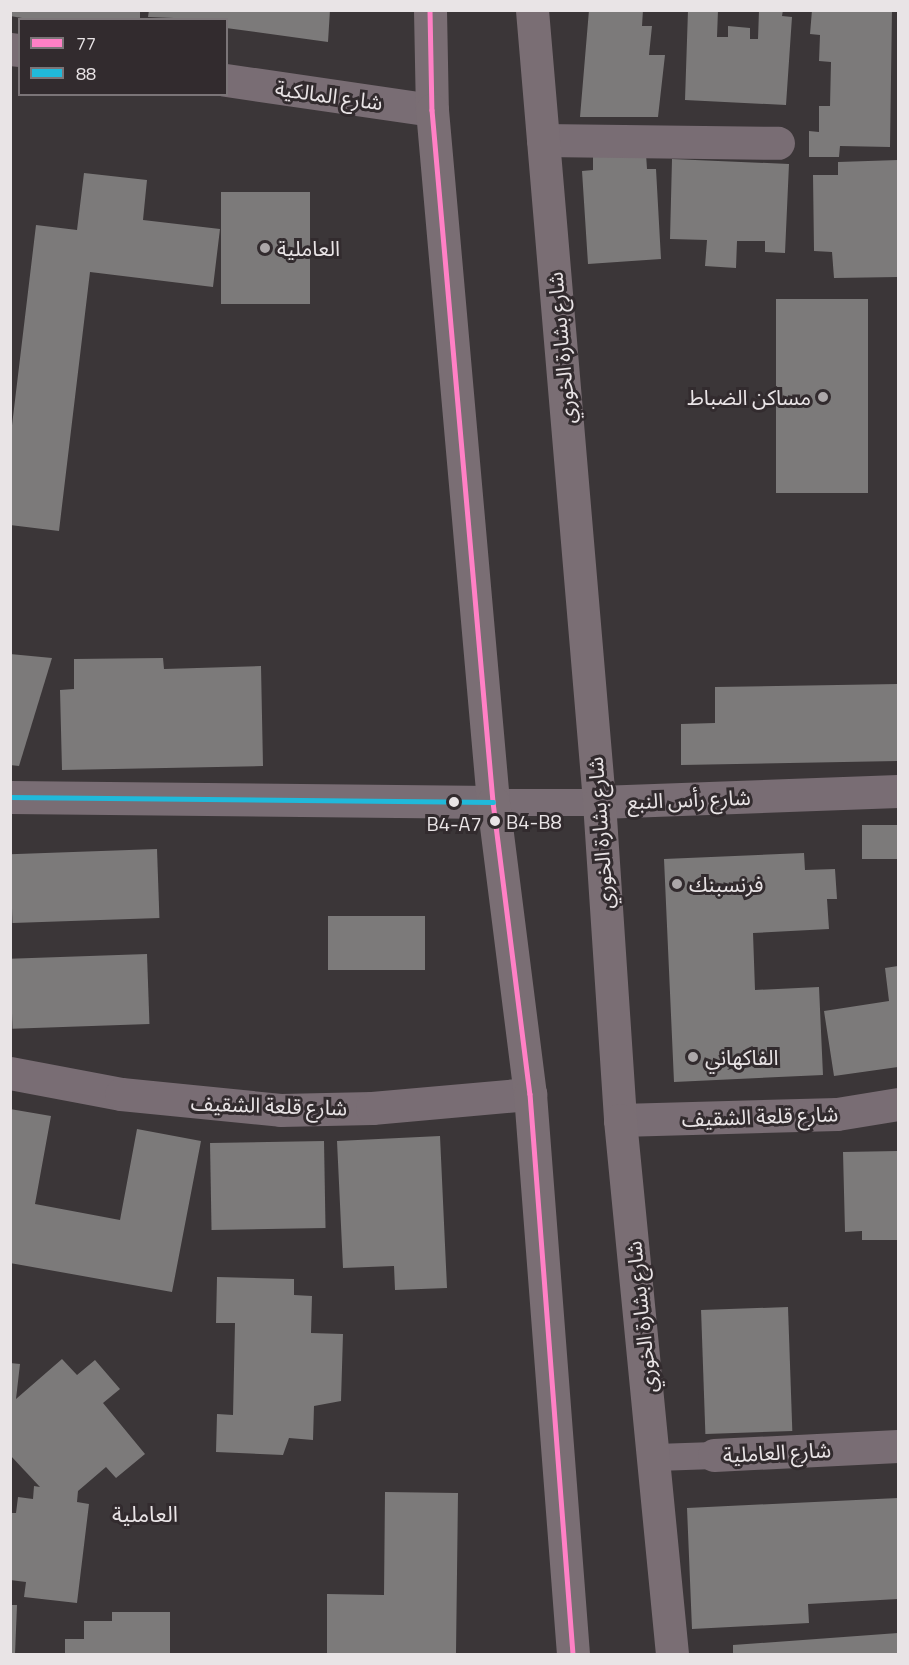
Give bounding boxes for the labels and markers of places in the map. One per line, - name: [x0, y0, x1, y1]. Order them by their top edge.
- place label: العاملية: [277, 235, 340, 261]
- marker: العاملية: [258, 241, 272, 255]
- place label: مساكن الضباط: [687, 384, 811, 410]
- marker: مساكن الضباط: [816, 390, 830, 404]
- marker: B4-A7: [448, 796, 460, 808]
- place label: B4-B8: [506, 809, 562, 833]
- place label: B4-A7: [426, 811, 482, 835]
- marker: B4-B8: [489, 815, 501, 827]
- place label: فرنسبنك: [689, 871, 763, 897]
- marker: فرنسبنك: [670, 877, 684, 891]
- place label: الفاكهاني: [705, 1044, 778, 1070]
- marker: الفاكهاني: [686, 1050, 700, 1064]

